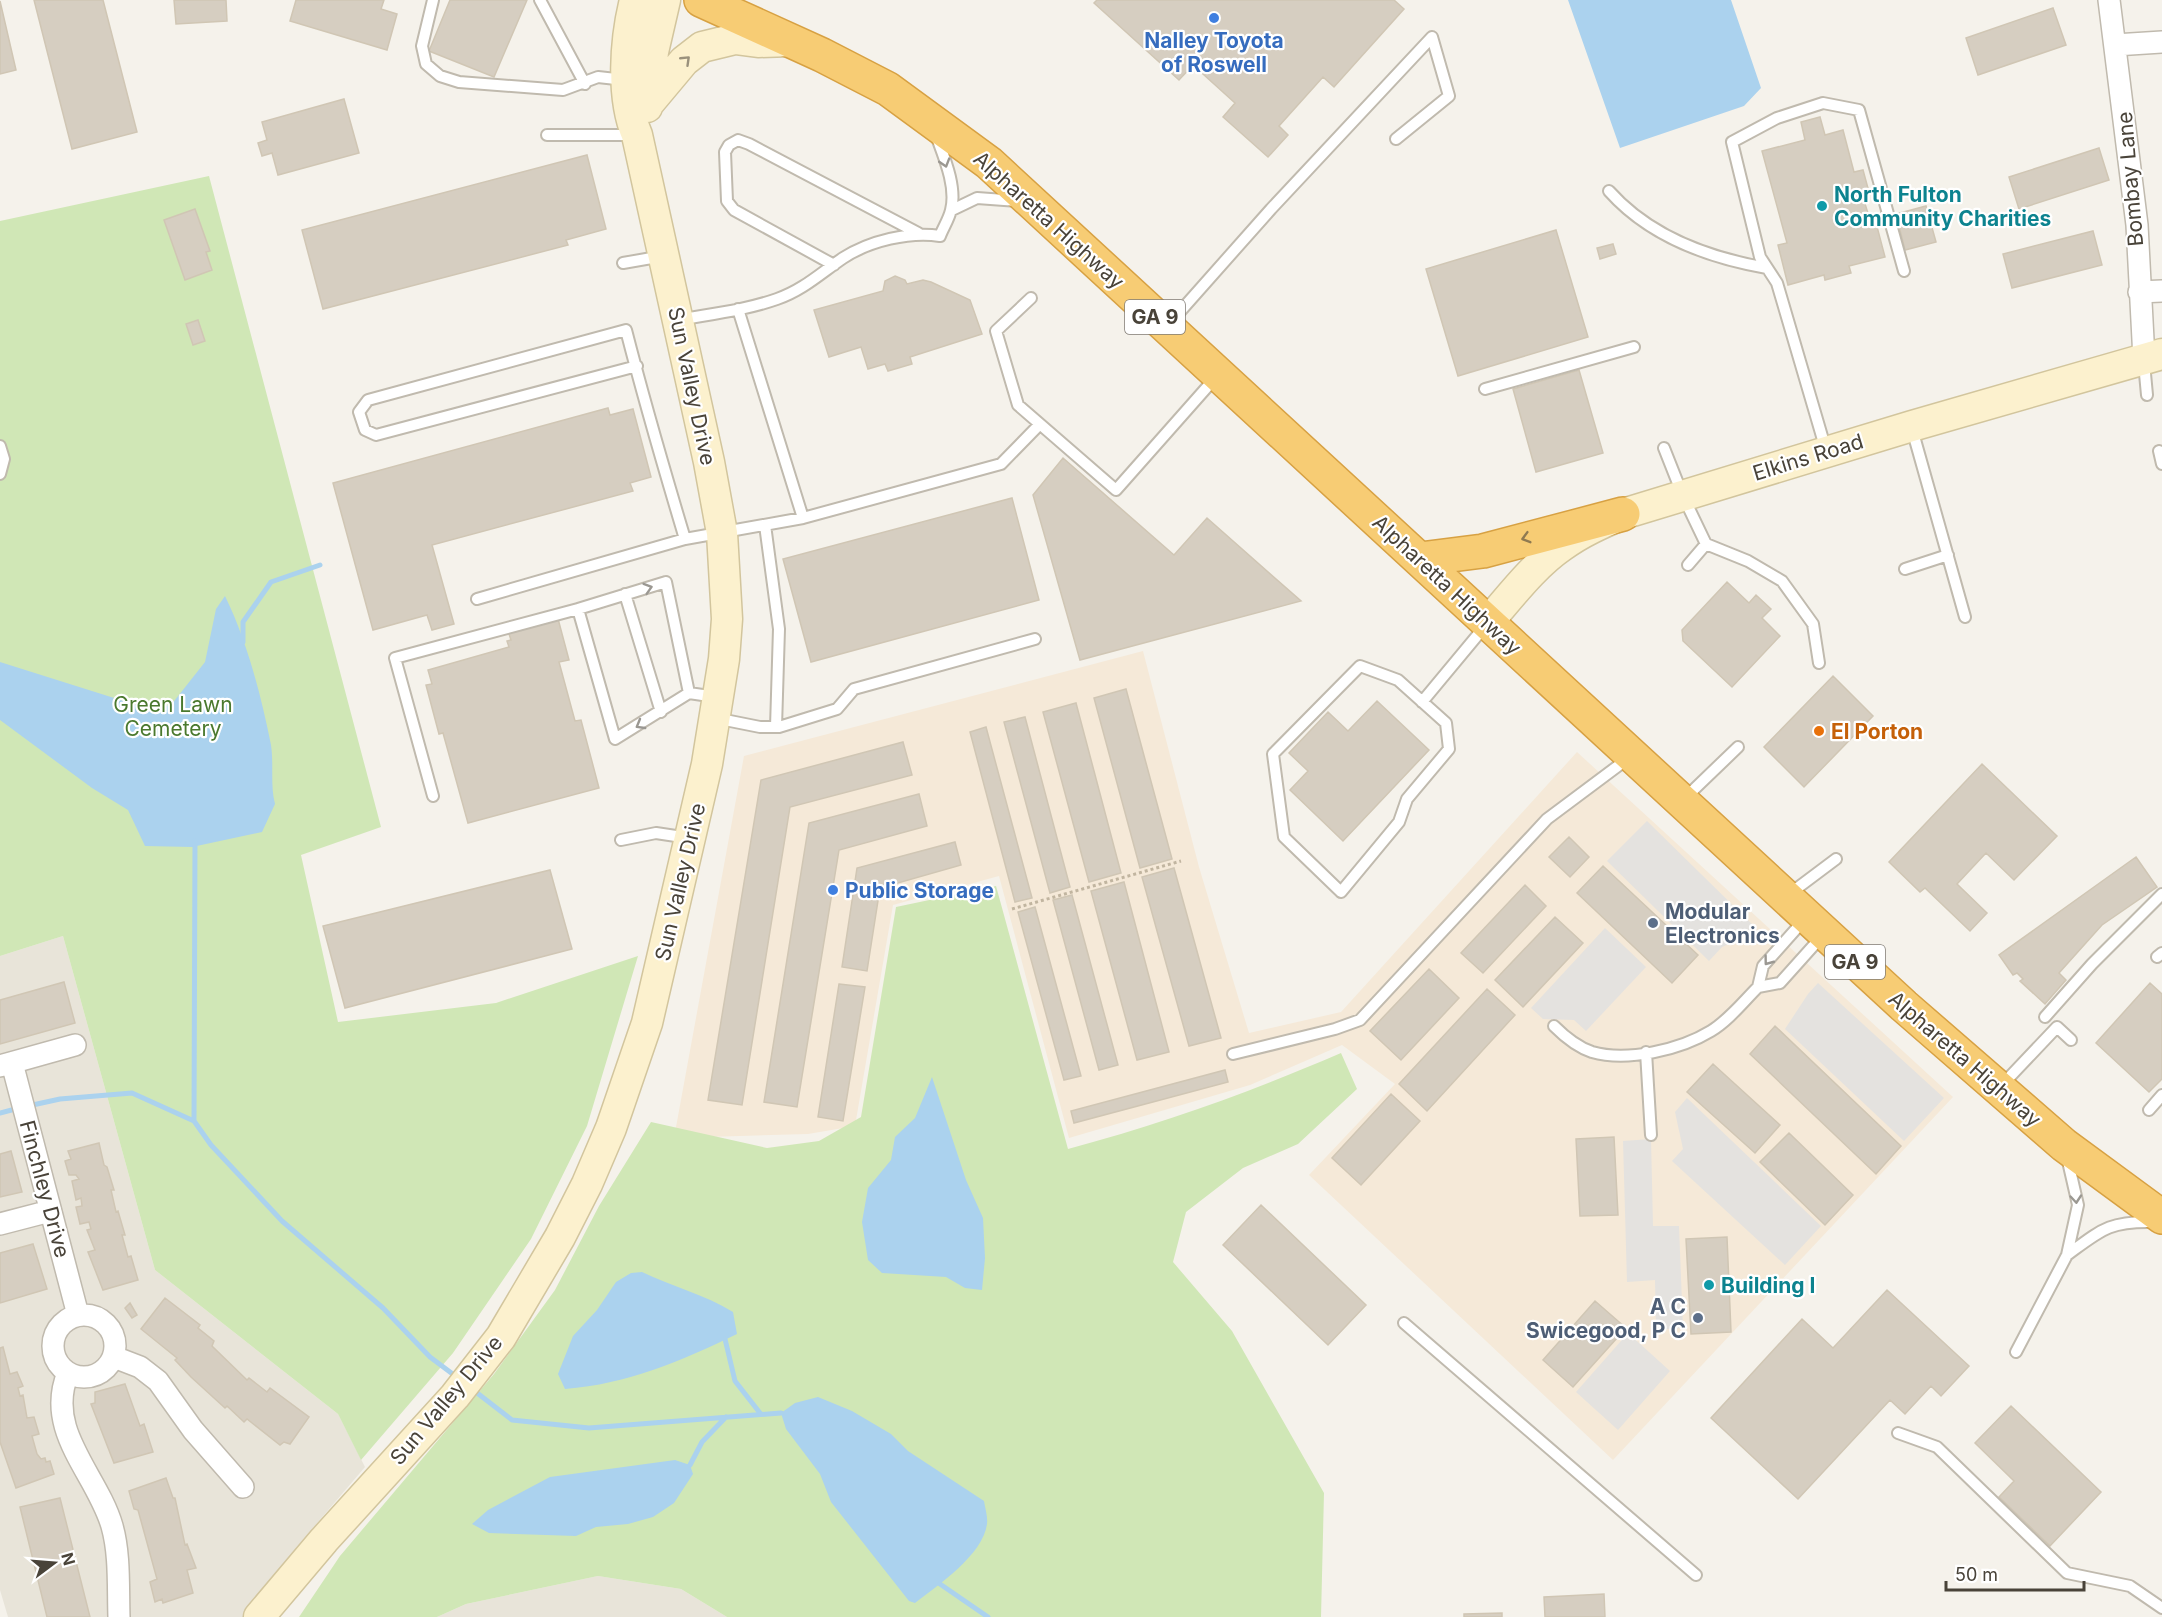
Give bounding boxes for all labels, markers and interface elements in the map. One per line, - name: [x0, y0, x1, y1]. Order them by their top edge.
- marker: Nalley Toyota of Roswell: [1207, 11, 1221, 25]
- place label: Nalley Toyota of Roswell: [1144, 28, 1284, 77]
- one-way arrow: [679, 56, 689, 67]
- street label: Bombay Lane: [2112, 111, 2148, 247]
- street label: Alpharetta Highway: [969, 146, 1130, 294]
- one-way arrow: [938, 157, 950, 168]
- place label: North Fulton Community Charities: [1834, 182, 2051, 231]
- marker: North Fulton Community Charities: [1815, 199, 1829, 213]
- road number: GA 9: [1125, 300, 1185, 334]
- street label: Sun Valley Drive: [663, 305, 721, 467]
- street label: Elkins Road: [1750, 428, 1866, 486]
- street label: Alpharetta Highway: [1368, 510, 1527, 660]
- one-way arrow: [1521, 531, 1532, 543]
- one-way arrow: [642, 583, 652, 595]
- park label: Green Lawn Cemetery: [113, 692, 233, 741]
- one-way arrow: [636, 717, 646, 729]
- place label: El Porton: [1831, 719, 1923, 744]
- marker: El Porton: [1812, 724, 1826, 738]
- street label: Sun Valley Drive: [650, 801, 710, 963]
- place label: Public Storage: [845, 878, 994, 903]
- marker: Public Storage: [826, 883, 840, 897]
- place label: Modular Electronics: [1665, 899, 1780, 948]
- marker: Modular Electronics: [1646, 916, 1660, 930]
- road number: GA 9: [1825, 945, 1885, 979]
- one-way arrow: [1764, 955, 1775, 966]
- street label: Alpharetta Highway: [1884, 986, 2047, 1132]
- street label: Finchley Drive: [15, 1118, 75, 1260]
- one-way arrow: [2069, 1195, 2082, 1204]
- place label: Building I: [1721, 1273, 1816, 1298]
- marker: Building I: [1702, 1278, 1716, 1292]
- place label: A C Swicegood, P C: [1526, 1294, 1686, 1343]
- marker: A C Swicegood, P C: [1691, 1311, 1705, 1325]
- street label: Sun Valley Drive: [385, 1330, 507, 1470]
- north arrow: [24, 1533, 84, 1593]
- text: N: [57, 1550, 80, 1567]
- scale bar: [1946, 1554, 2084, 1592]
- text: 50 m: [1955, 1564, 1998, 1585]

